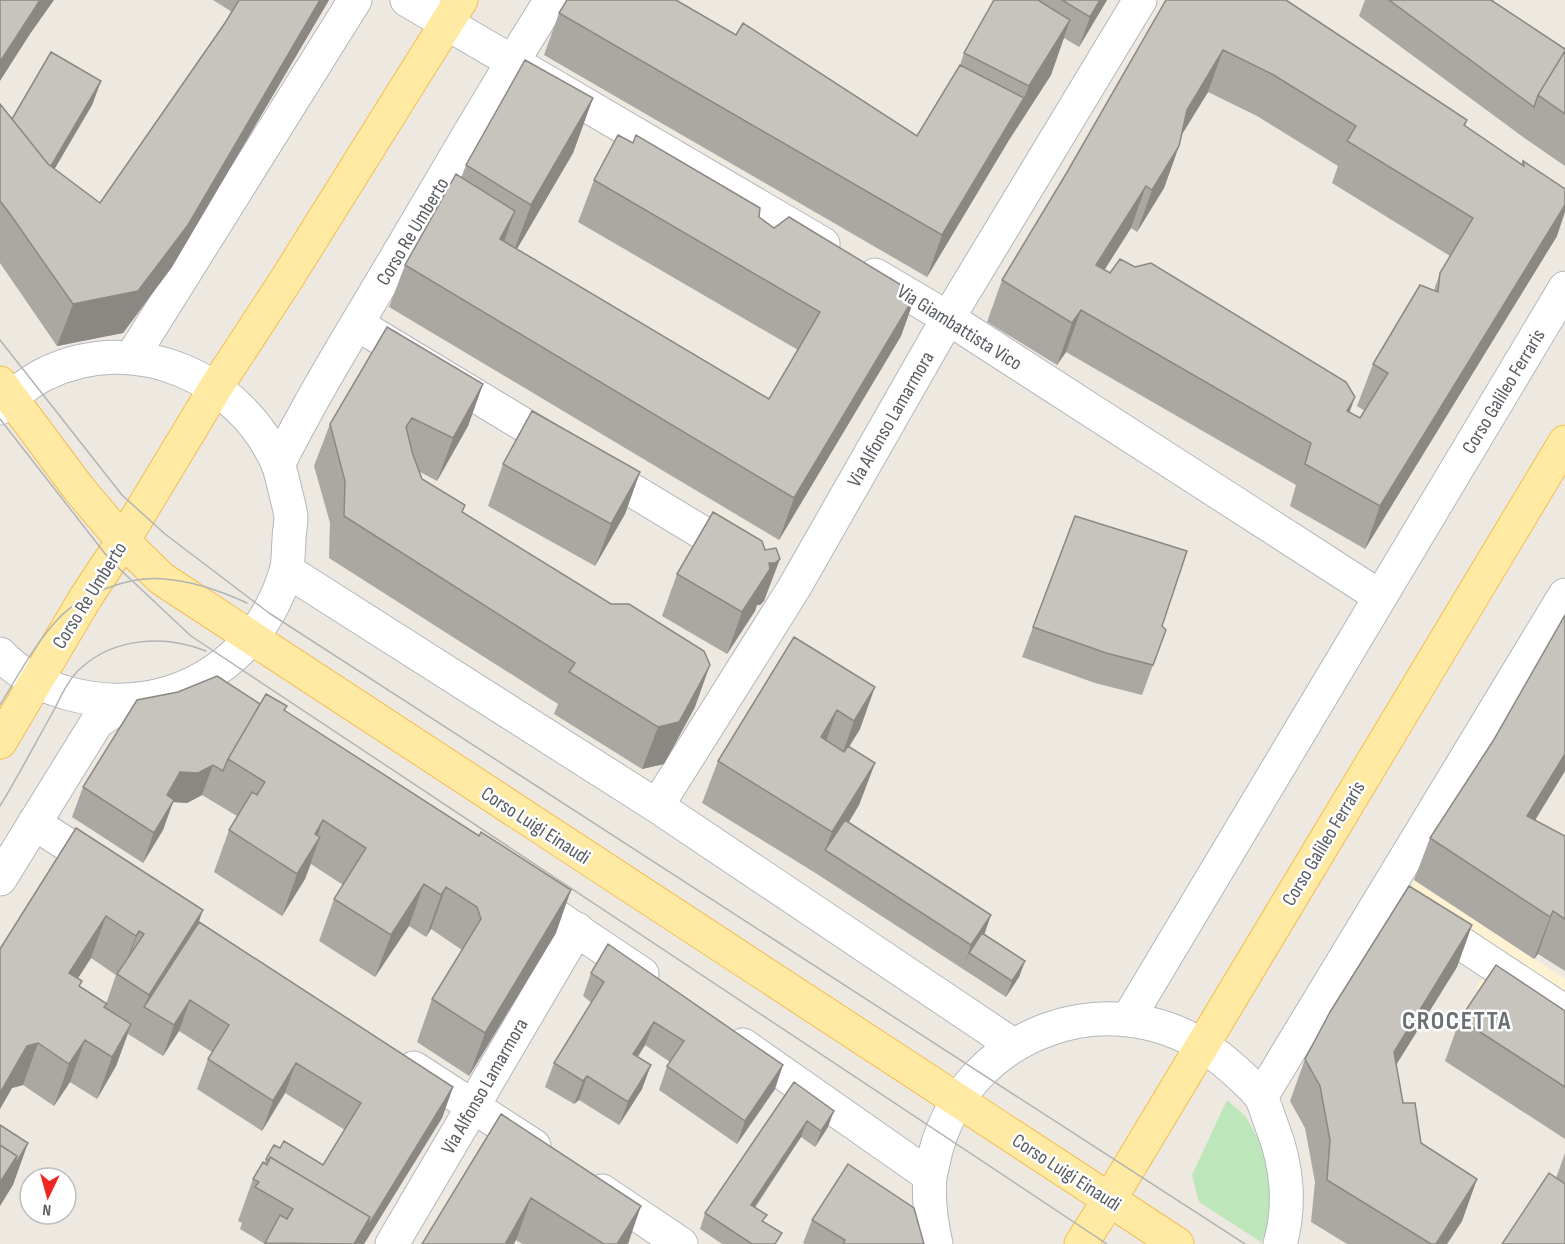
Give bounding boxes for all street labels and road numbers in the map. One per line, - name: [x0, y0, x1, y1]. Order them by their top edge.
- street label: Corso Re Umberto: [371, 173, 454, 290]
- street label: Via Giambattista Vico: [893, 280, 1026, 376]
- street label: Corso Galileo Ferraris: [1457, 325, 1551, 458]
- street label: Via Alfonso Lamarmora: [842, 347, 939, 492]
- street label: Corso Re Umberto: [47, 538, 132, 653]
- street label: Corso Galileo Ferraris: [1277, 777, 1371, 910]
- street label: Corso Luigi Einaudi: [477, 782, 594, 870]
- street label: Via Alfonso Lamarmora: [436, 1014, 533, 1159]
- street label: Corso Luigi Einaudi: [1008, 1129, 1125, 1217]

